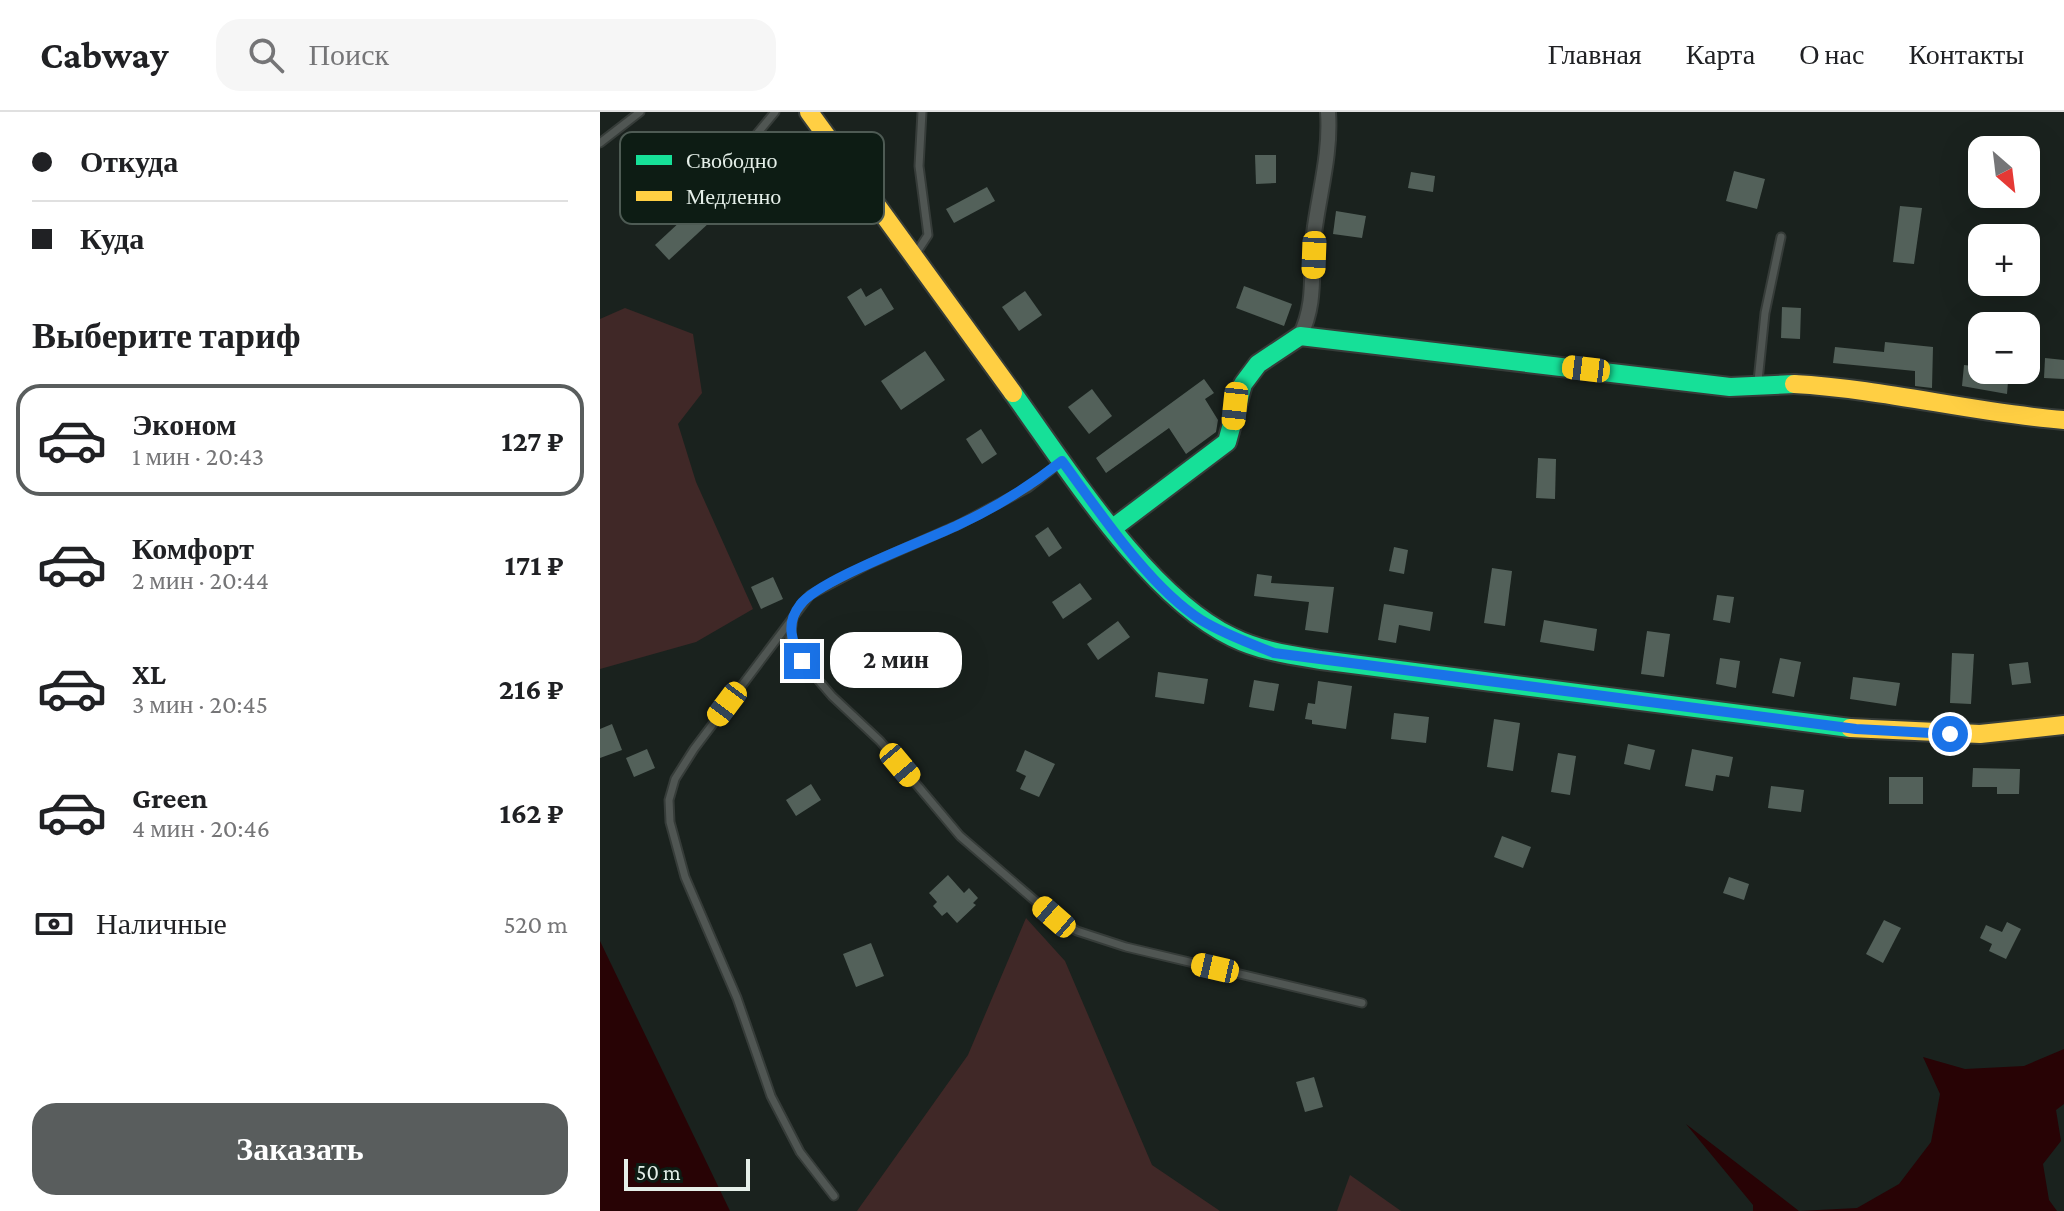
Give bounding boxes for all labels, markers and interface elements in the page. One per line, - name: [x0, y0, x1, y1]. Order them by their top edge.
- search box: [216, 19, 776, 91]
- icon: search: [244, 33, 288, 77]
- text: Cabway: [40, 34, 168, 76]
- text: Поиск: [308, 38, 389, 71]
- text: Главная: [1548, 39, 1642, 70]
- text: Карта: [1686, 39, 1755, 70]
- text: О нас: [1799, 39, 1864, 70]
- text: Контакты: [1908, 39, 2024, 70]
- legend: [620, 132, 884, 224]
- north arrow: [1968, 136, 2040, 208]
- map controls: [1968, 136, 2040, 384]
- text: Откуда: [80, 145, 178, 178]
- text: Свободно: [686, 148, 777, 173]
- text: Медленно: [686, 184, 781, 209]
- text: Куда: [80, 222, 144, 255]
- button: +: [1968, 224, 2040, 296]
- car: [1301, 231, 1327, 279]
- button: −: [1968, 312, 2040, 384]
- text: Выберите тариф: [32, 316, 301, 356]
- car: [1561, 354, 1611, 384]
- car: [1221, 381, 1249, 431]
- icon: car: [36, 404, 108, 476]
- text: Эконом: [132, 408, 236, 441]
- text: 127 ₽: [501, 424, 564, 457]
- text: 1 мин · 20:43: [132, 442, 264, 471]
- icon: car: [36, 528, 108, 600]
- text: Комфорт: [132, 532, 254, 565]
- text: 171 ₽: [505, 548, 564, 581]
- text: 2 мин · 20:44: [132, 566, 269, 595]
- callout: 2 мин: [830, 633, 962, 689]
- route end: [784, 643, 820, 679]
- text: 2 мин: [863, 645, 929, 674]
- icon: car: [36, 652, 108, 724]
- text: XL: [132, 657, 166, 690]
- text: 216 ₽: [499, 672, 564, 705]
- car: [703, 678, 751, 730]
- text: 3 мин · 20:45: [132, 690, 268, 719]
- route start: [1932, 716, 1968, 752]
- car: [875, 739, 925, 791]
- icon: car: [36, 776, 108, 848]
- text: Green: [132, 781, 208, 814]
- text: 162 ₽: [499, 796, 564, 829]
- text: 4 мин · 20:46: [132, 814, 270, 843]
- car: [1028, 892, 1080, 942]
- icon: cash: [32, 902, 76, 946]
- text: Наличные: [96, 907, 227, 940]
- text: 520 m: [504, 910, 568, 939]
- car: [1189, 951, 1241, 985]
- button: Заказать: [32, 1103, 568, 1195]
- scale bar: [624, 1155, 750, 1191]
- text: 50 m: [636, 1160, 681, 1185]

